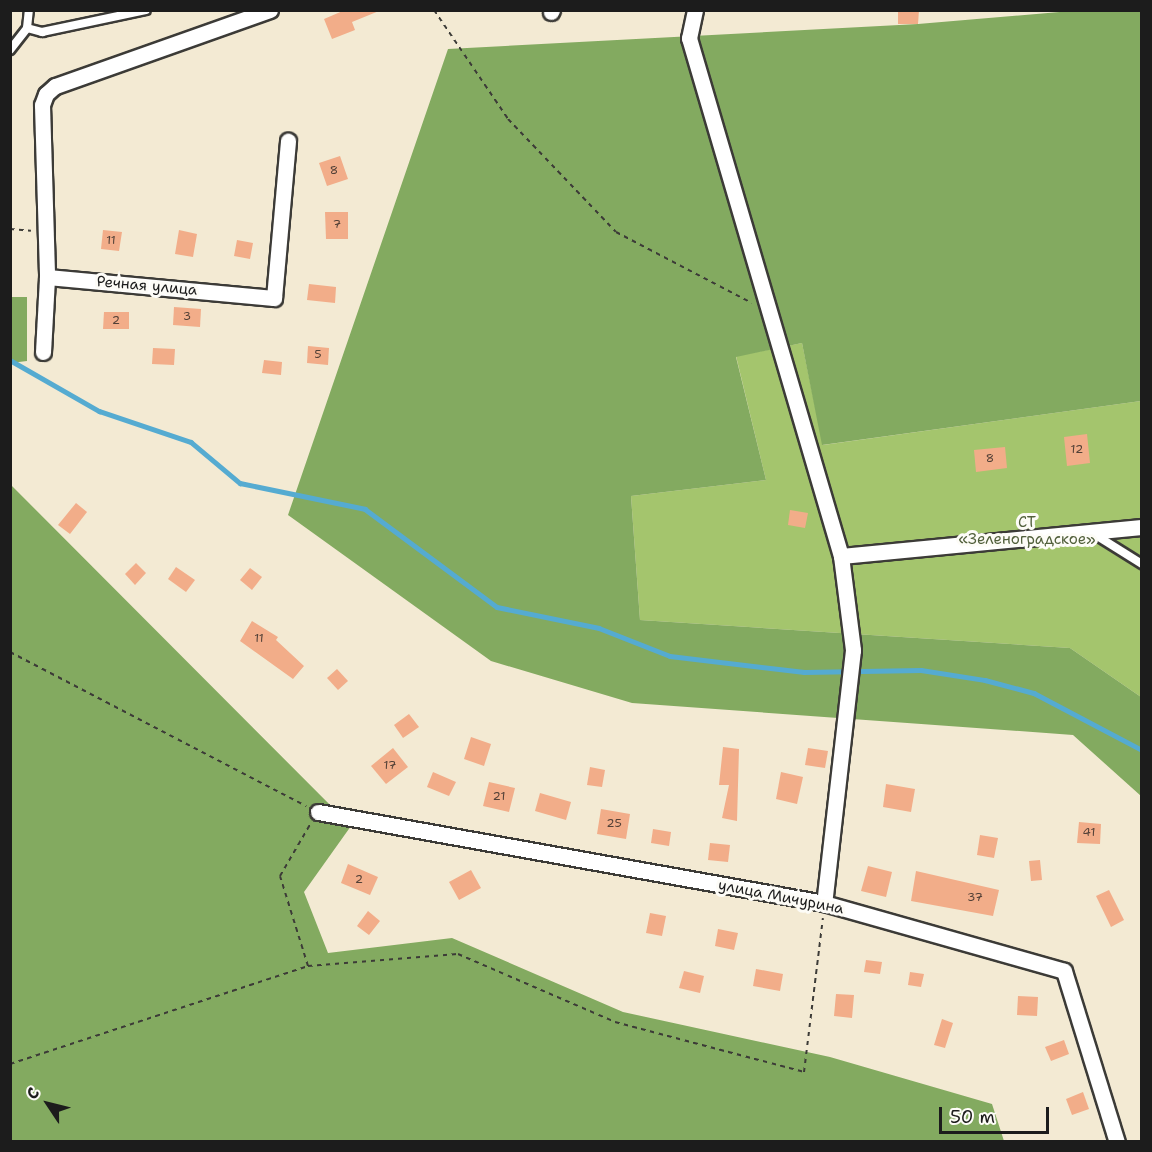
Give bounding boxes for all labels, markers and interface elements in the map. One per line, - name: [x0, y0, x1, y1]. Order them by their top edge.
- house number: 8: [330, 164, 338, 178]
- house number: 7: [333, 218, 341, 232]
- house number: 11: [106, 234, 116, 248]
- street label: Речная улица: [96, 273, 198, 299]
- house number: 3: [183, 310, 191, 324]
- house number: 2: [112, 314, 120, 328]
- house number: 5: [314, 348, 322, 362]
- house number: 12: [1071, 443, 1083, 457]
- house number: 8: [986, 452, 994, 466]
- park label: СТ «Зеленоградское»: [958, 513, 1096, 548]
- house number: 11: [254, 632, 264, 646]
- house number: 17: [384, 759, 396, 773]
- house number: 21: [493, 790, 505, 804]
- house number: 25: [606, 817, 622, 831]
- house number: 41: [1083, 826, 1095, 840]
- house number: 2: [355, 873, 363, 887]
- street label: улица Мичурина: [717, 876, 845, 918]
- house number: 37: [967, 891, 983, 905]
- north arrow: [18, 1074, 78, 1134]
- text: С: [21, 1083, 44, 1103]
- scale bar: [942, 1095, 1052, 1133]
- text: 50 m: [950, 1105, 995, 1129]

